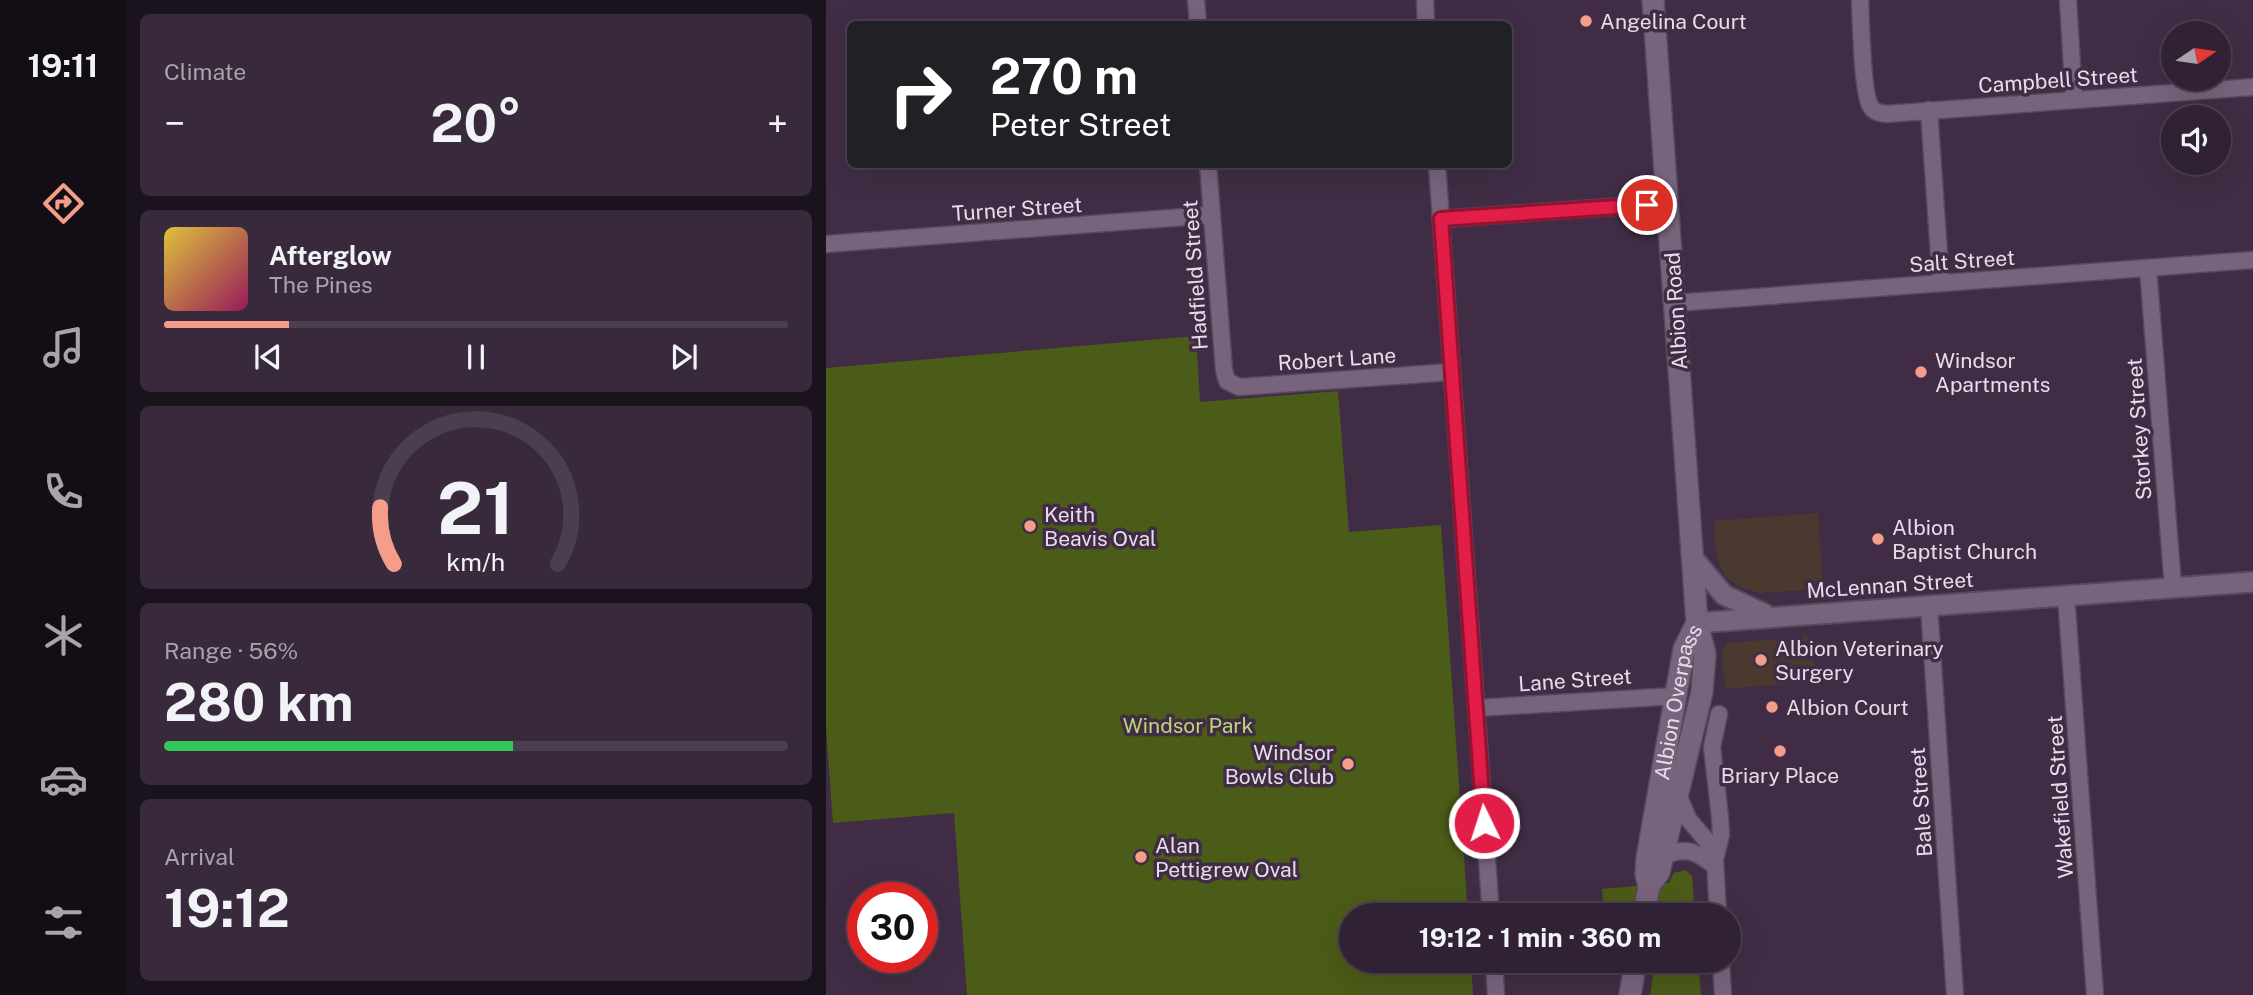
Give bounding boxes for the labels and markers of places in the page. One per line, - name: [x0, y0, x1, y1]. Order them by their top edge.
- place label: Angelina Court: [1600, 9, 1747, 34]
- marker: Angelina Court: [1578, 13, 1594, 29]
- pin: [1617, 175, 1677, 235]
- place label: Windsor Apartments: [1935, 348, 2050, 397]
- marker: Windsor Apartments: [1913, 364, 1929, 380]
- place label: Keith Beavis Oval: [1044, 502, 1156, 551]
- place label: Albion Baptist Church: [1892, 515, 2037, 564]
- marker: Keith Beavis Oval: [1022, 518, 1038, 534]
- marker: Albion Baptist Church: [1870, 531, 1886, 547]
- place label: Albion Veterinary Surgery: [1775, 636, 1944, 685]
- marker: Albion Veterinary Surgery: [1753, 652, 1769, 668]
- place label: Albion Court: [1786, 695, 1909, 720]
- marker: Albion Court: [1764, 699, 1780, 715]
- place label: Windsor Bowls Club: [1225, 740, 1334, 789]
- marker: Briary Place: [1772, 743, 1788, 759]
- marker: Windsor Bowls Club: [1340, 756, 1356, 772]
- place label: Briary Place: [1721, 763, 1839, 788]
- place label: Alan Pettigrew Oval: [1155, 833, 1298, 882]
- marker: Alan Pettigrew Oval: [1133, 849, 1149, 865]

